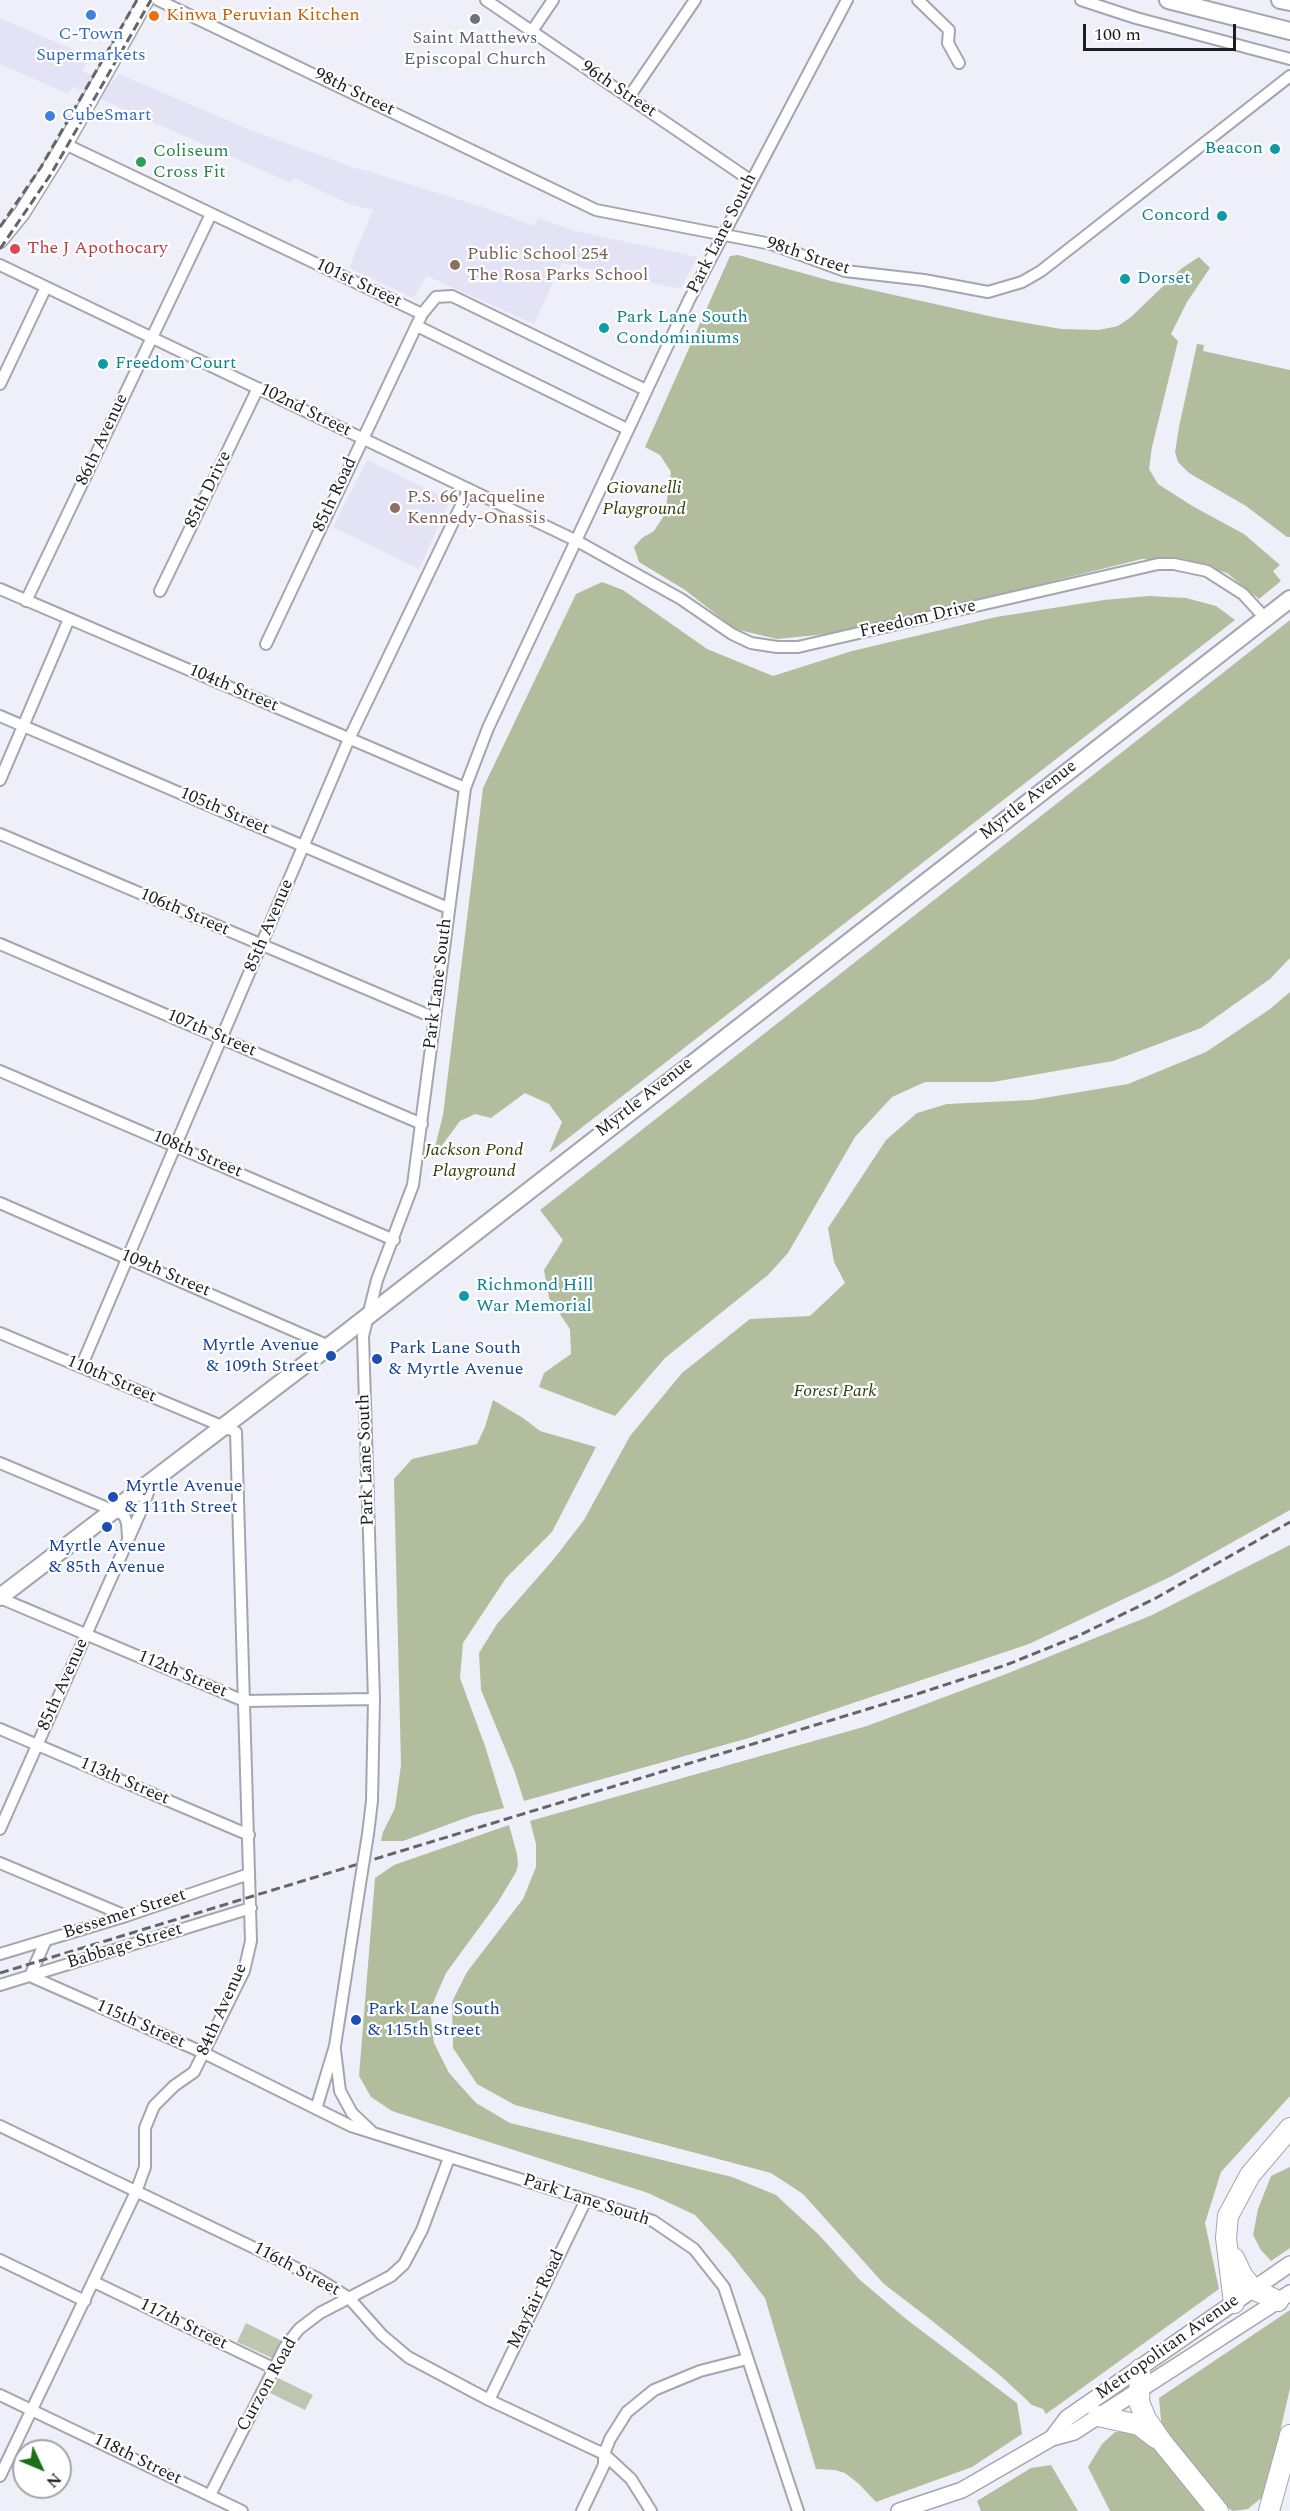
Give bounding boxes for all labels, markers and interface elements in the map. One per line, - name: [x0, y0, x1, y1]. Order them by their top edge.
- place label: Kinwa Peruvian Kitchen: [166, 5, 360, 27]
- marker: C‑Town Supermarkets: [84, 8, 98, 22]
- marker: Kinwa Peruvian Kitchen: [147, 9, 161, 23]
- marker: Saint Matthews Episcopal Church: [468, 12, 482, 26]
- scale bar: [1086, 12, 1239, 50]
- text: 100 m: [1094, 21, 1141, 48]
- place label: C‑Town Supermarkets: [36, 24, 146, 66]
- place label: Saint Matthews Episcopal Church: [404, 28, 546, 70]
- street label: 96th Street: [576, 57, 660, 123]
- street label: 98th Street: [310, 64, 398, 122]
- place label: CubeSmart: [62, 105, 151, 127]
- marker: CubeSmart: [43, 109, 57, 123]
- place label: Beacon: [1205, 138, 1263, 160]
- place label: Coliseum Cross Fit: [153, 141, 229, 184]
- marker: Beacon: [1268, 142, 1282, 156]
- marker: Coliseum Cross Fit: [134, 155, 148, 169]
- street label: Park Lane South: [683, 170, 763, 298]
- place label: Concord: [1141, 205, 1210, 227]
- marker: Concord: [1215, 209, 1229, 223]
- street label: 98th Street: [763, 233, 853, 281]
- place label: The J Apothocary: [27, 238, 168, 260]
- marker: The J Apothocary: [8, 242, 22, 256]
- place label: Public School 254 The Rosa Parks School: [467, 244, 648, 286]
- street label: 101st Street: [311, 255, 405, 313]
- marker: Public School 254 The Rosa Parks School: [448, 258, 462, 272]
- place label: Dorset: [1137, 268, 1191, 290]
- marker: Dorset: [1118, 272, 1132, 286]
- place label: Park Lane South Condominiums: [616, 307, 748, 350]
- marker: Park Lane South Condominiums: [597, 321, 611, 335]
- place label: Freedom Court: [115, 353, 236, 375]
- marker: Freedom Court: [96, 357, 110, 371]
- street label: 102nd Street: [256, 380, 354, 442]
- street label: 86th Avenue: [72, 391, 134, 489]
- street label: 85th Drive: [181, 448, 237, 532]
- street label: 85th Road: [309, 454, 363, 536]
- park label: Giovanelli Playground: [602, 478, 686, 520]
- place label: P.S. 66 Jacqueline Kennedy-Onassis: [407, 487, 546, 530]
- marker: P.S. 66 Jacqueline Kennedy-Onassis: [388, 501, 402, 515]
- street label: Freedom Drive: [858, 596, 978, 644]
- street label: 104th Street: [185, 660, 281, 718]
- street label: Myrtle Avenue: [976, 756, 1082, 846]
- street label: 105th Street: [176, 783, 272, 841]
- street label: 85th Avenue: [241, 876, 299, 976]
- street label: 106th Street: [136, 884, 232, 942]
- street label: Park Lane South: [420, 917, 458, 1051]
- street label: 107th Street: [163, 1005, 259, 1063]
- street label: Myrtle Avenue: [592, 1053, 698, 1143]
- street label: 108th Street: [149, 1126, 245, 1184]
- park label: Jackson Pond Playground: [425, 1140, 523, 1182]
- street label: 109th Street: [117, 1245, 213, 1303]
- place label: Richmond Hill War Memorial: [476, 1275, 594, 1318]
- marker: Richmond Hill War Memorial: [457, 1289, 471, 1303]
- place label: Myrtle Avenue & 109th Street: [202, 1335, 319, 1378]
- place label: Park Lane South & Myrtle Avenue: [389, 1338, 523, 1380]
- marker: Myrtle Avenue & 109th Street: [324, 1349, 338, 1363]
- street label: 110th Street: [63, 1351, 159, 1409]
- marker: Park Lane South & Myrtle Avenue: [370, 1352, 384, 1366]
- park label: Forest Park: [793, 1381, 877, 1403]
- street label: Park Lane South: [354, 1394, 380, 1526]
- place label: Myrtle Avenue & 111th Street: [125, 1476, 242, 1518]
- marker: Myrtle Avenue & 111th Street: [106, 1490, 120, 1504]
- marker: Myrtle Avenue & 85th Avenue: [100, 1520, 114, 1534]
- place label: Myrtle Avenue & 85th Avenue: [48, 1536, 166, 1578]
- street label: 85th Avenue: [34, 1635, 94, 1735]
- street label: 112th Street: [134, 1646, 230, 1704]
- street label: 113th Street: [76, 1753, 172, 1811]
- street label: Bessemer Street: [61, 1885, 189, 1945]
- street label: Babbage Street: [65, 1919, 185, 1975]
- street label: 84th Avenue: [193, 1960, 253, 2060]
- street label: 115th Street: [92, 1996, 188, 2054]
- place label: Park Lane South & 115th Street: [368, 1999, 500, 2042]
- marker: Park Lane South & 115th Street: [349, 2013, 363, 2027]
- street label: Park Lane South: [520, 2170, 652, 2232]
- street label: 116th Street: [249, 2238, 343, 2302]
- street label: Mayfair Road: [504, 2247, 570, 2353]
- street label: Metropolitan Avenue: [1092, 2290, 1244, 2406]
- street label: 117th Street: [135, 2294, 231, 2356]
- street label: Curzon Road: [233, 2334, 303, 2436]
- street label: 118th Street: [89, 2429, 185, 2491]
- north arrow: [12, 2439, 72, 2499]
- text: N: [40, 2467, 67, 2493]

